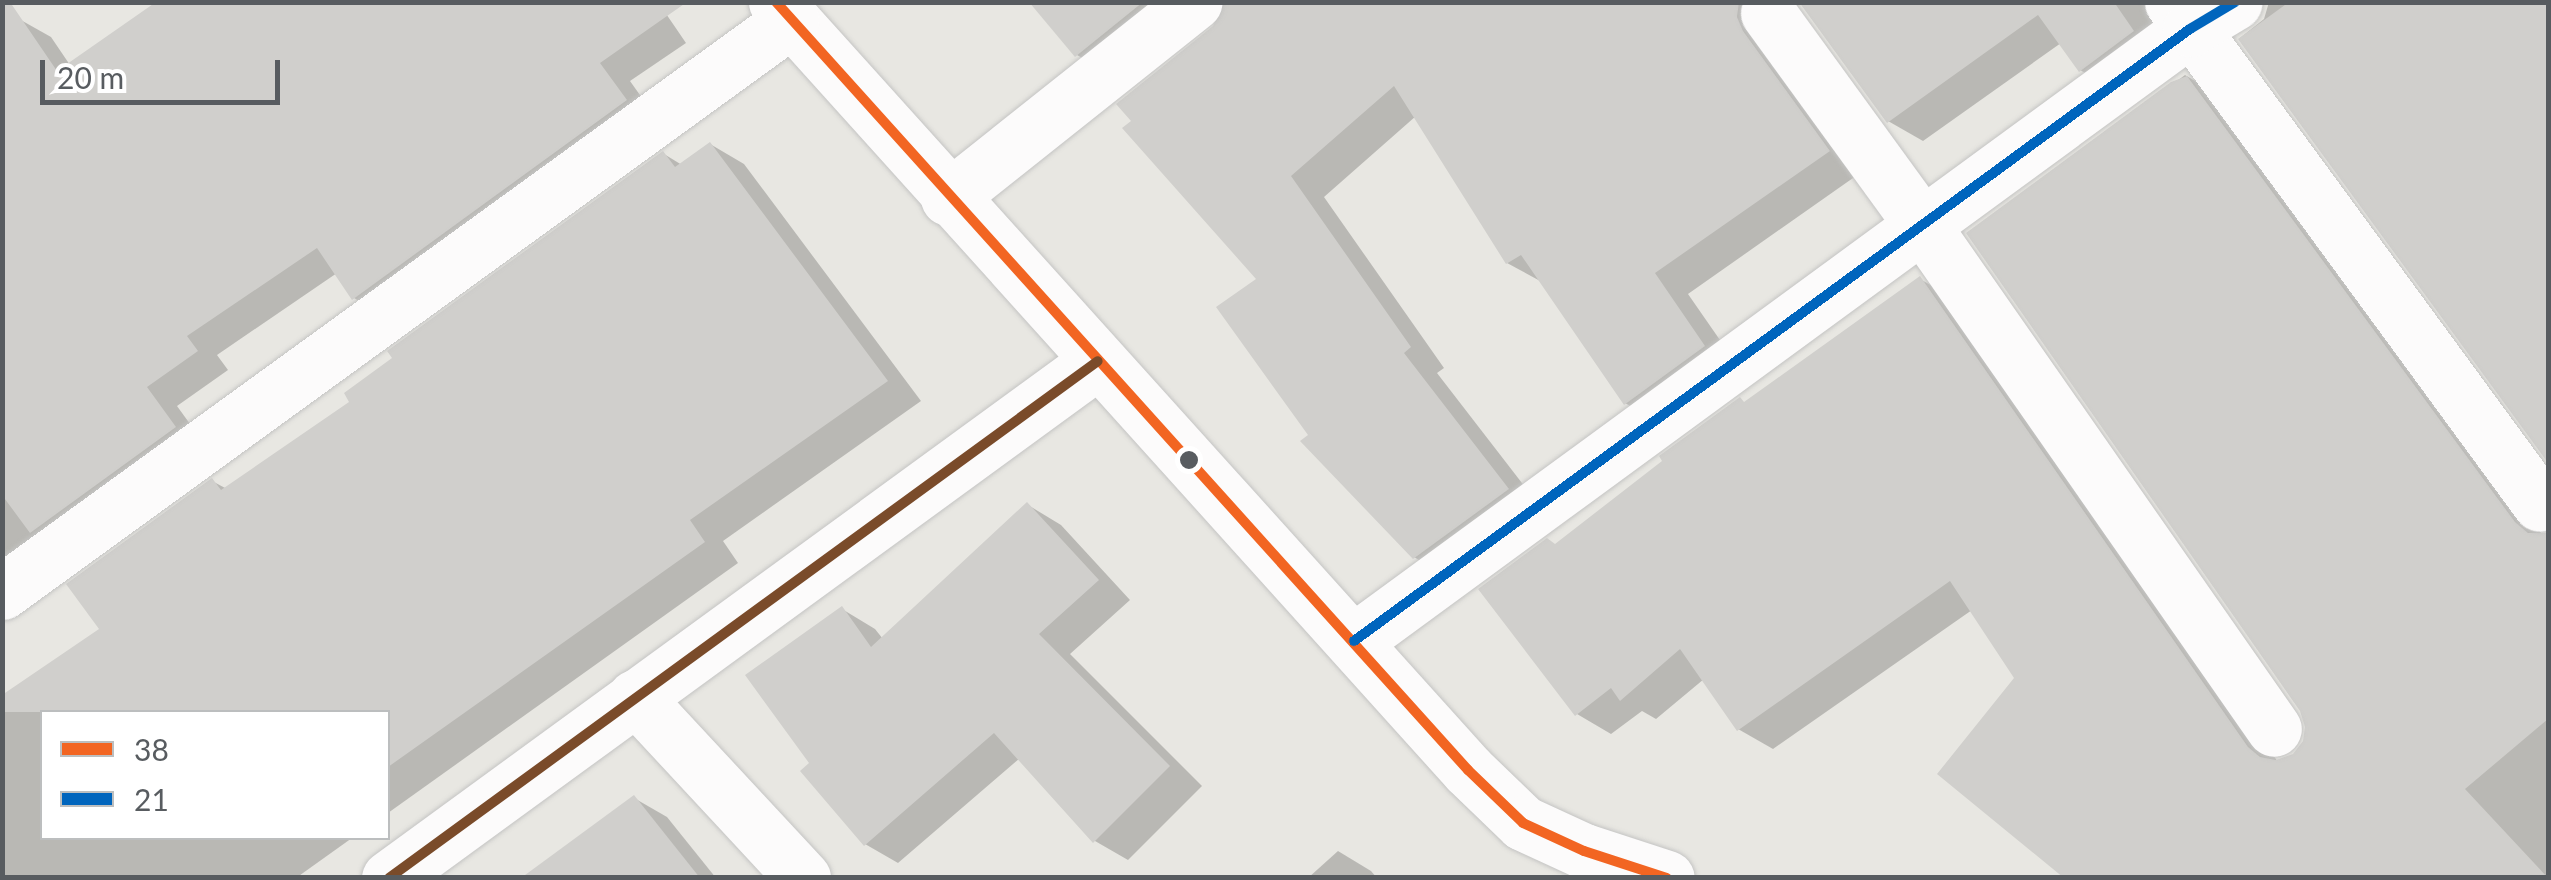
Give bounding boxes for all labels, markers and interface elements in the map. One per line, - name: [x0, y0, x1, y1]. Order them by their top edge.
- scale bar: [45, 40, 285, 102]
- text: 20 m: [57, 59, 124, 95]
- unlabelled marker: [1179, 450, 1199, 470]
- legend: [40, 710, 390, 840]
- text: 38: [134, 731, 169, 767]
- text: 21: [134, 781, 169, 817]

